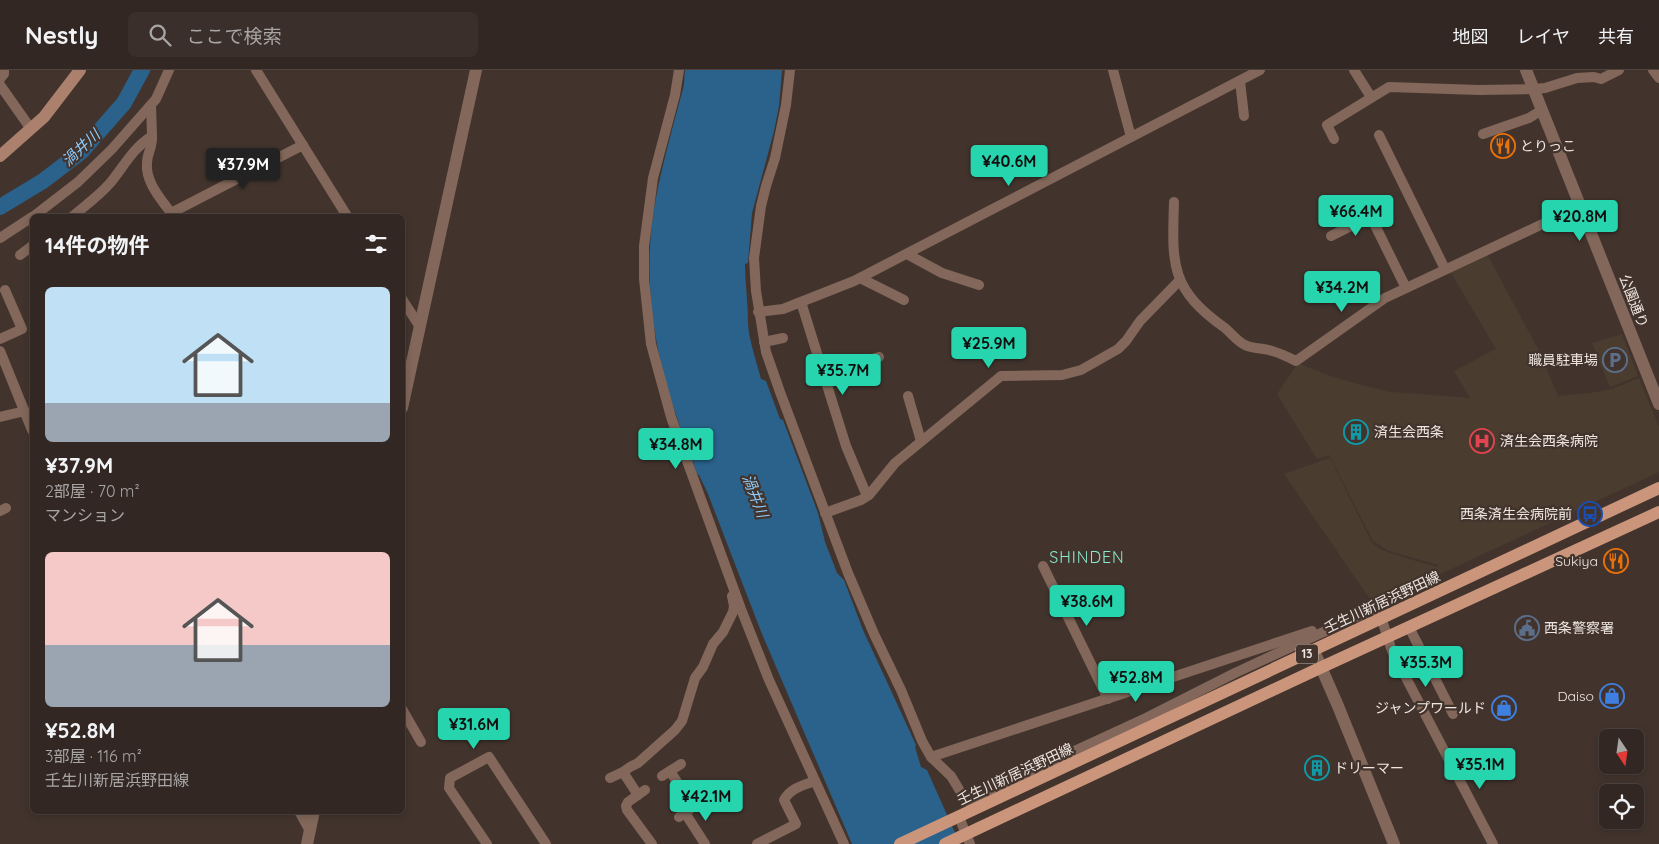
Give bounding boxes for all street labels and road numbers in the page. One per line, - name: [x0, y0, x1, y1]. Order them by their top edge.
- street label: 公園通り: [1616, 272, 1652, 330]
- street label: 壬生川新居浜野田線: [1321, 567, 1443, 637]
- road number: 13: [1296, 644, 1318, 664]
- street label: 壬生川新居浜野田線: [954, 739, 1076, 809]

